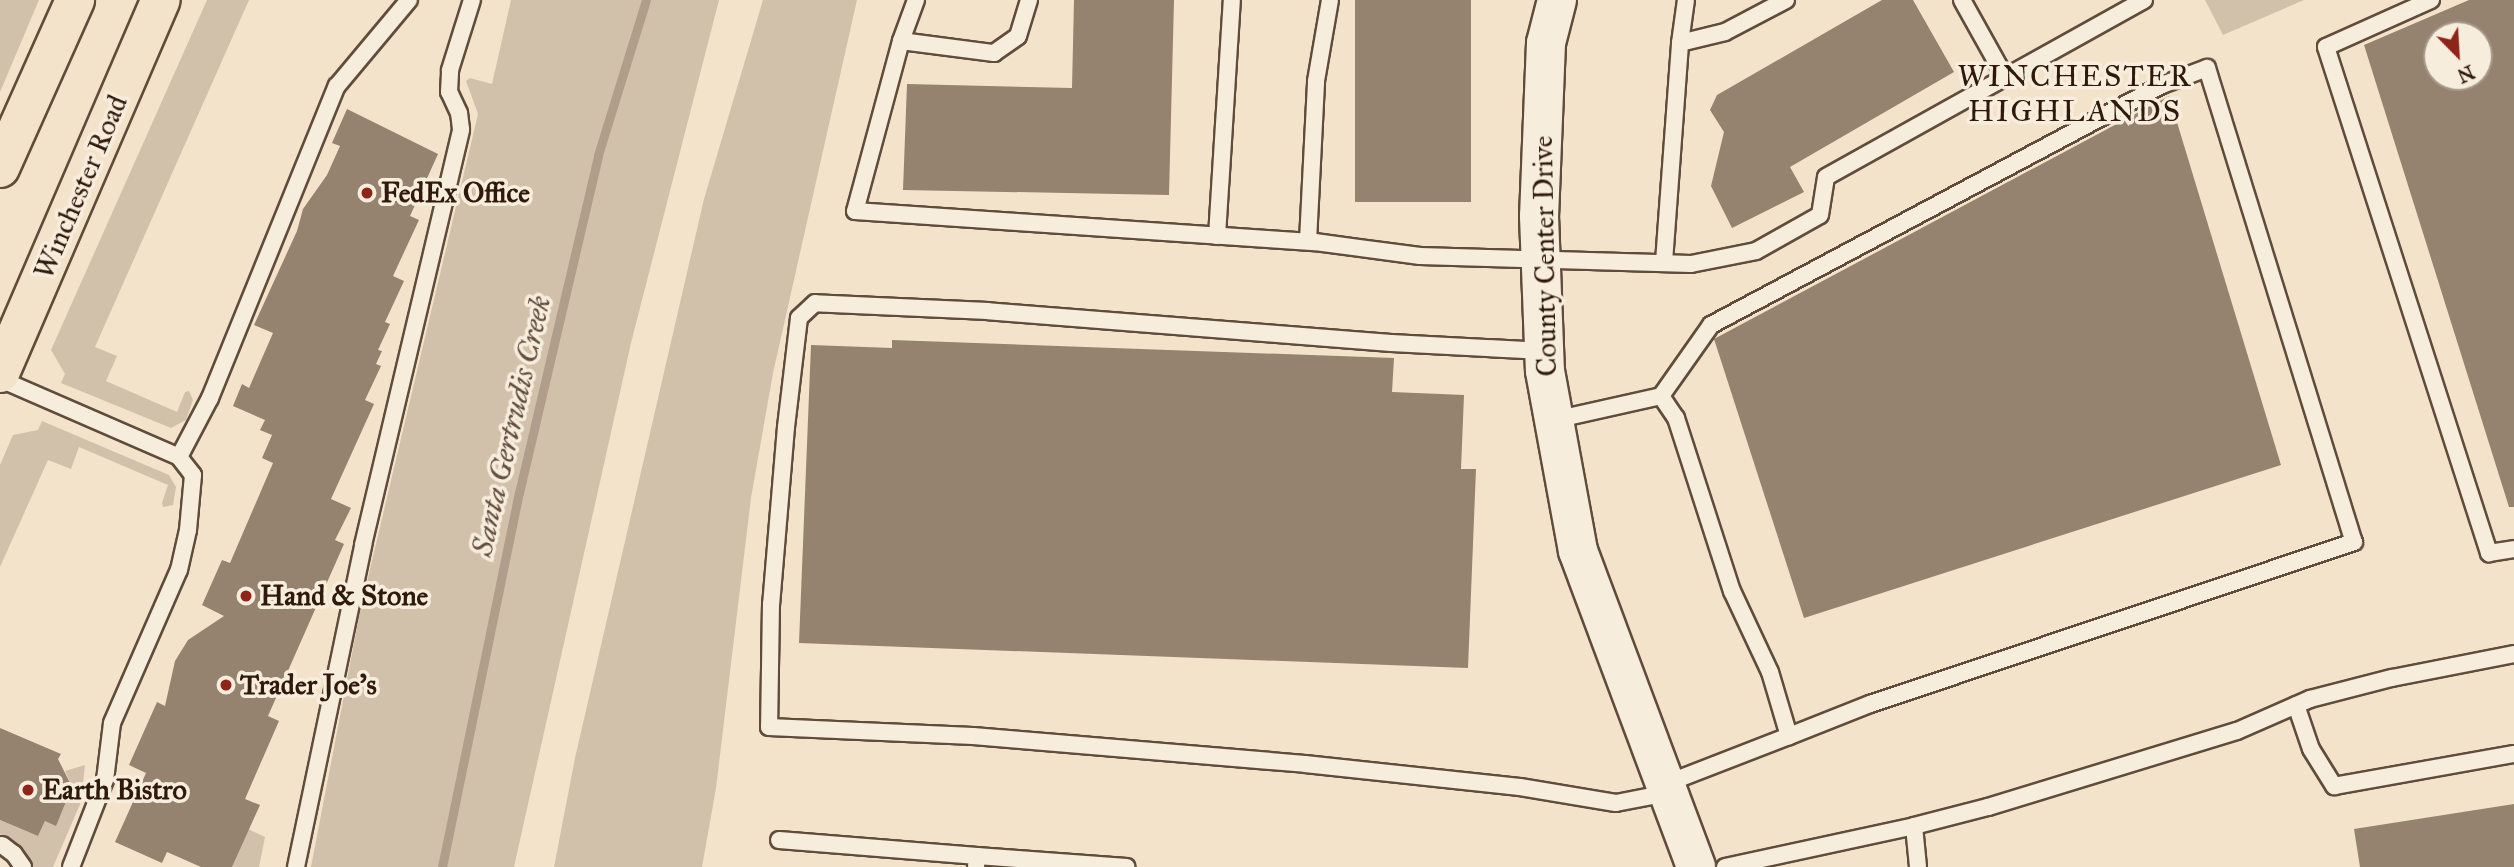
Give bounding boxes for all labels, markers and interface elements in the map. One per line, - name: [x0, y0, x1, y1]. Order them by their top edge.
- north arrow: [2423, 21, 2493, 91]
- district label: WINCHESTER HIGHLANDS: [1959, 58, 2191, 128]
- text: N: [2454, 60, 2478, 88]
- street label: Winchester Road: [27, 90, 135, 284]
- street label: County Center Drive: [1526, 135, 1564, 377]
- place label: FedEx Office: [381, 176, 530, 210]
- marker: FedEx Office: [359, 185, 375, 201]
- water label: Santa Gertrudis Creek: [464, 292, 558, 560]
- place label: Hand & Stone: [260, 579, 428, 613]
- marker: Hand & Stone: [238, 588, 254, 604]
- place label: Trader Joe's: [240, 668, 377, 702]
- marker: Trader Joe's: [218, 677, 234, 693]
- place label: Earth Bistro: [42, 773, 187, 807]
- marker: Earth Bistro: [20, 782, 36, 798]

